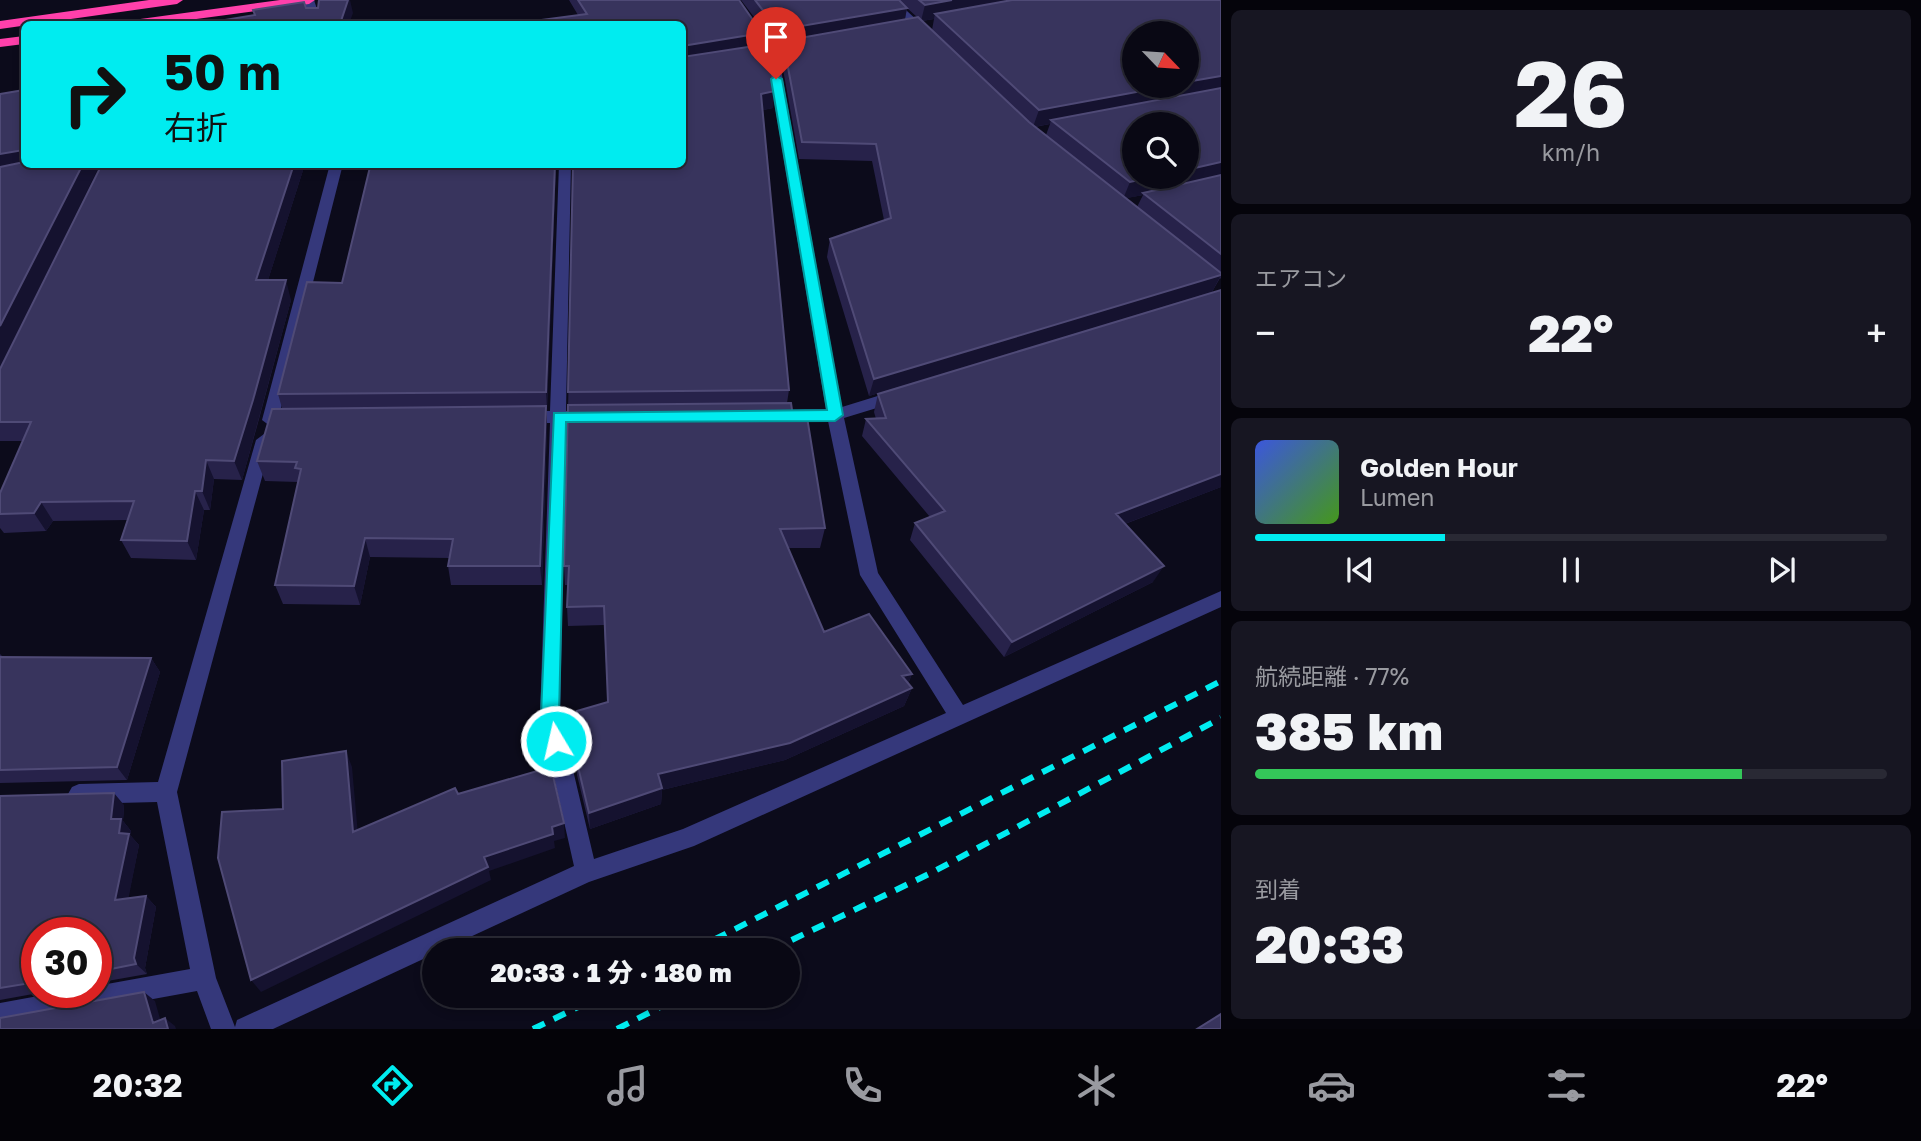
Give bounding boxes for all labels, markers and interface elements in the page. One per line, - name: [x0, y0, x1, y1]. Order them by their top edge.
- pin: [746, 7, 806, 79]
- icon: arrive: [757, 18, 795, 56]
- north arrow: [1122, 21, 1199, 98]
- map controls: [1122, 21, 1199, 189]
- text: 26: [1514, 38, 1628, 147]
- text: 50 m: [164, 42, 281, 101]
- icon: right: [49, 49, 140, 140]
- text: 右折: [164, 108, 228, 146]
- button: search: [1122, 112, 1199, 189]
- text: km/h: [1542, 138, 1600, 166]
- text: エアコン: [1255, 264, 1347, 292]
- text: 22°: [1529, 301, 1613, 363]
- text: −: [1255, 310, 1276, 355]
- text: +: [1866, 310, 1887, 355]
- text: Golden Hour: [1360, 452, 1518, 483]
- text: Lumen: [1360, 483, 1434, 511]
- icon: previous: [1341, 551, 1379, 589]
- icon: pause: [1552, 551, 1590, 589]
- icon: next: [1763, 551, 1801, 589]
- text: 航続距離 · 77%: [1255, 662, 1409, 690]
- text: 385 km: [1255, 699, 1443, 761]
- position arrow: [519, 704, 593, 778]
- text: 到着: [1255, 875, 1301, 903]
- text: 20:33: [1255, 912, 1404, 974]
- speed limit sign: 30: [21, 917, 112, 1008]
- text: 20:33 · 1 分 · 180 m: [490, 957, 732, 988]
- icon: directions: [368, 1061, 417, 1110]
- icon: music: [603, 1061, 652, 1110]
- icon: phone: [838, 1061, 887, 1110]
- icon: climate: [1072, 1061, 1121, 1110]
- icon: car: [1307, 1061, 1356, 1110]
- icon: filters: [1542, 1061, 1591, 1110]
- text: 20:32: [93, 1066, 182, 1104]
- text: 22°: [1777, 1066, 1828, 1104]

